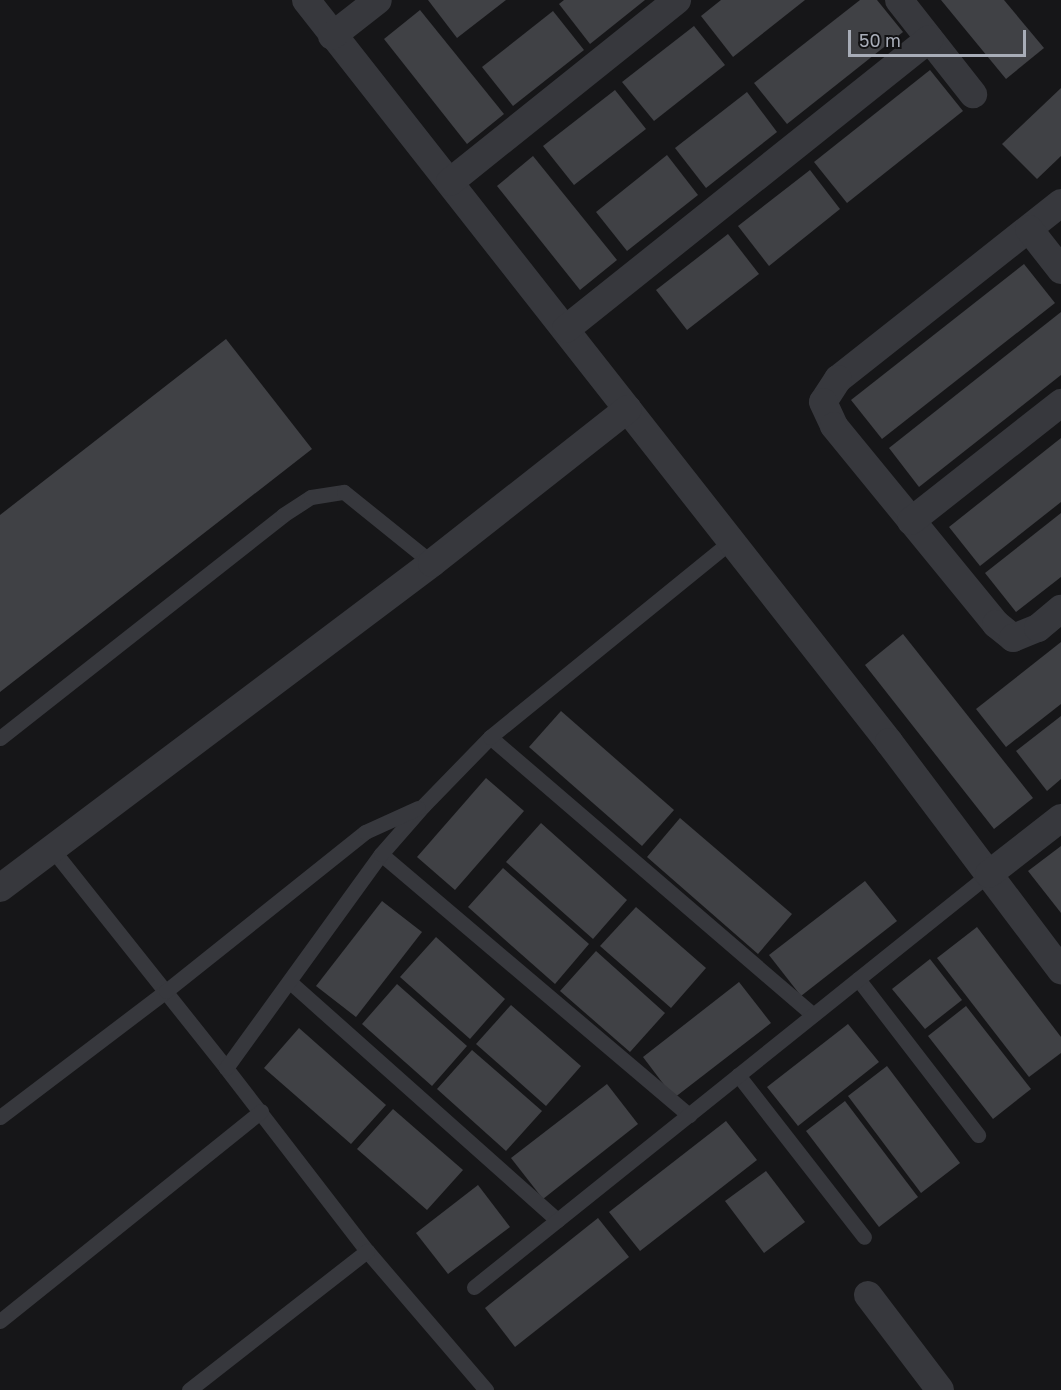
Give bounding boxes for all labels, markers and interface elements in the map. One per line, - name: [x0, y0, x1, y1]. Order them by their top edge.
- scale bar: [851, 18, 1030, 56]
- text: 50 m: [859, 29, 901, 51]

